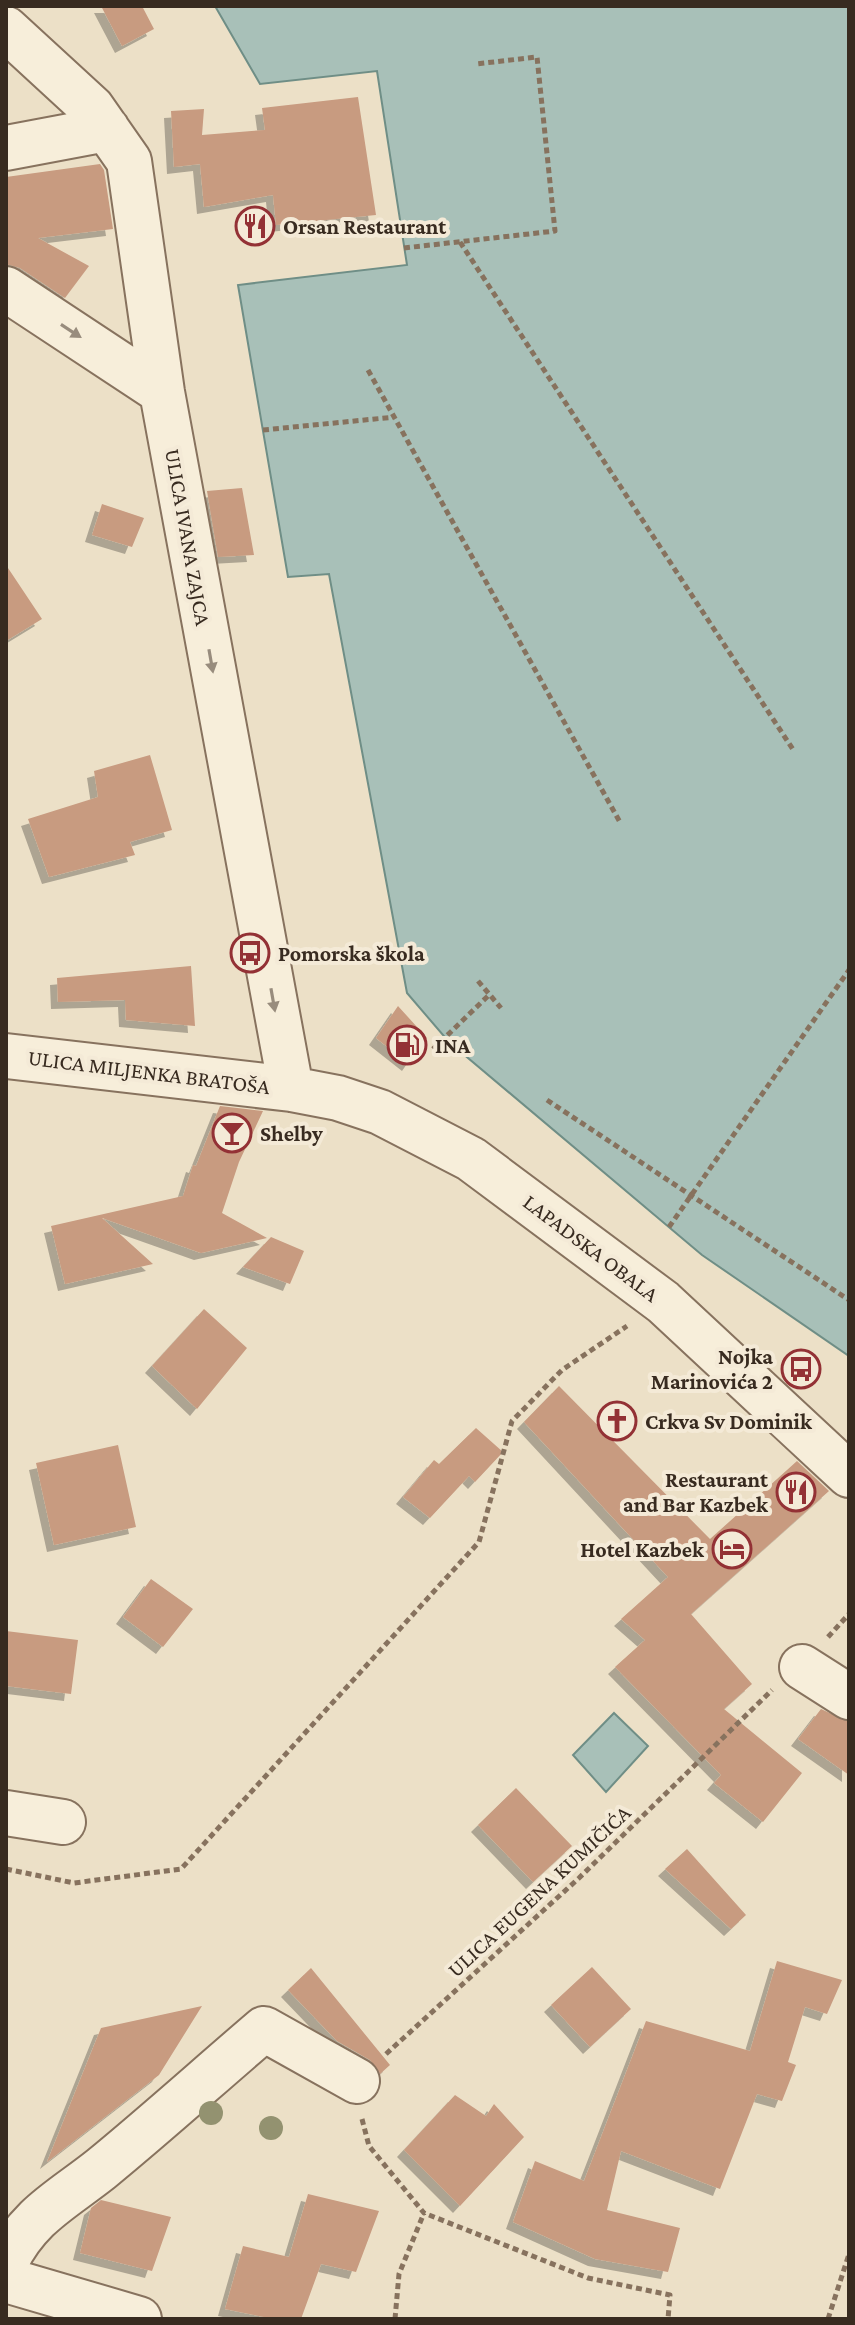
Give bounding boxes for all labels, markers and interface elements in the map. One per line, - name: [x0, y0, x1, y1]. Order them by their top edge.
- restaurant icon: Orsan Restaurant: [234, 205, 276, 247]
- place label: Orsan Restaurant: [283, 214, 447, 239]
- one-way arrow: [61, 323, 82, 338]
- street label: ULICA IVANA ZAJCA: [160, 447, 216, 628]
- one-way arrow: [206, 649, 218, 674]
- bus stop icon: Pomorska škola: [229, 932, 271, 974]
- place label: Pomorska škola: [278, 941, 425, 966]
- one-way arrow: [268, 988, 280, 1013]
- fuel station icon: INA: [386, 1024, 428, 1066]
- place label: INA: [435, 1033, 471, 1058]
- street label: ULICA MILJENKA BRATOŠA: [27, 1045, 272, 1099]
- bar icon: Shelby: [211, 1112, 253, 1154]
- place label: Shelby: [260, 1121, 323, 1146]
- street label: LAPADSKA OBALA: [518, 1189, 664, 1307]
- place label: Nojka Marinovića 2: [651, 1344, 773, 1394]
- bus stop icon: Nojka Marinovića 2: [780, 1348, 822, 1390]
- church icon: Crkva Sv Dominik: [596, 1400, 638, 1442]
- place label: Crkva Sv Dominik: [645, 1409, 813, 1434]
- place label: Restaurant and Bar Kazbek: [623, 1467, 769, 1517]
- restaurant icon: Restaurant and Bar Kazbek: [775, 1471, 817, 1513]
- hotel icon: Hotel Kazbek: [711, 1528, 753, 1570]
- place label: Hotel Kazbek: [580, 1537, 705, 1562]
- street label: ULICA EUGENA KUMIČIĆA: [442, 1799, 636, 1982]

